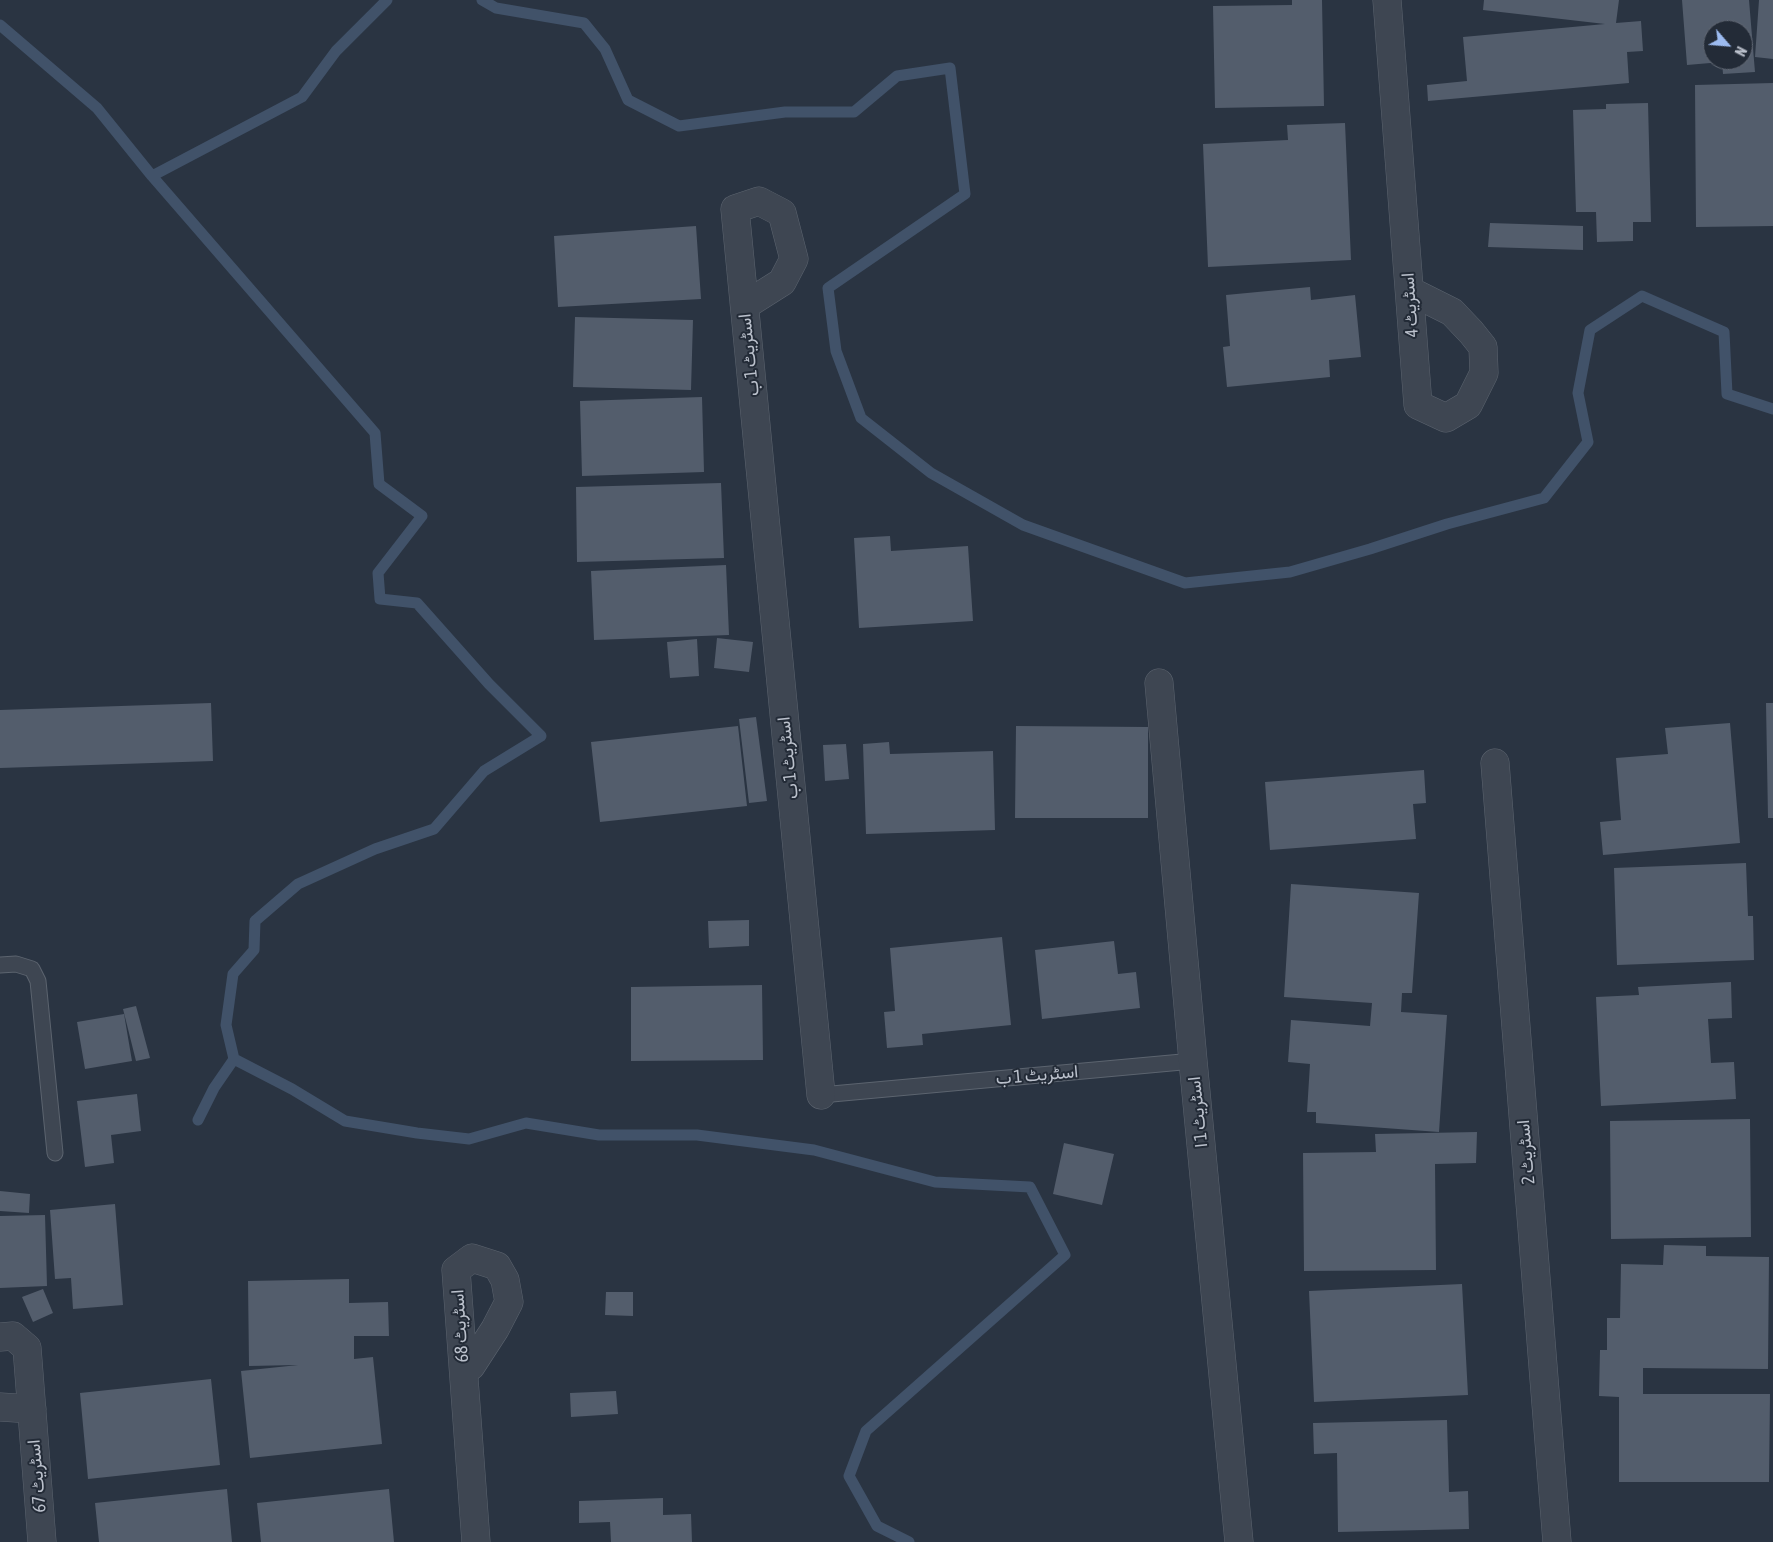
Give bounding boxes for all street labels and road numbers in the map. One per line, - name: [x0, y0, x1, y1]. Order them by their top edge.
- street label: اسٹریٹ 4: [1397, 272, 1423, 338]
- street label: اسٹریٹ 1 ب: [734, 313, 764, 397]
- street label: اسٹریٹ 1 ب: [773, 716, 803, 800]
- street label: اسٹریٹ 1 ب: [995, 1061, 1079, 1089]
- street label: اسٹریٹ 1 ا: [1184, 1075, 1212, 1149]
- street label: اسٹریٹ 2: [1512, 1119, 1540, 1185]
- street label: اسٹریٹ 68: [447, 1289, 473, 1363]
- street label: اسٹریٹ 67: [23, 1439, 51, 1513]

